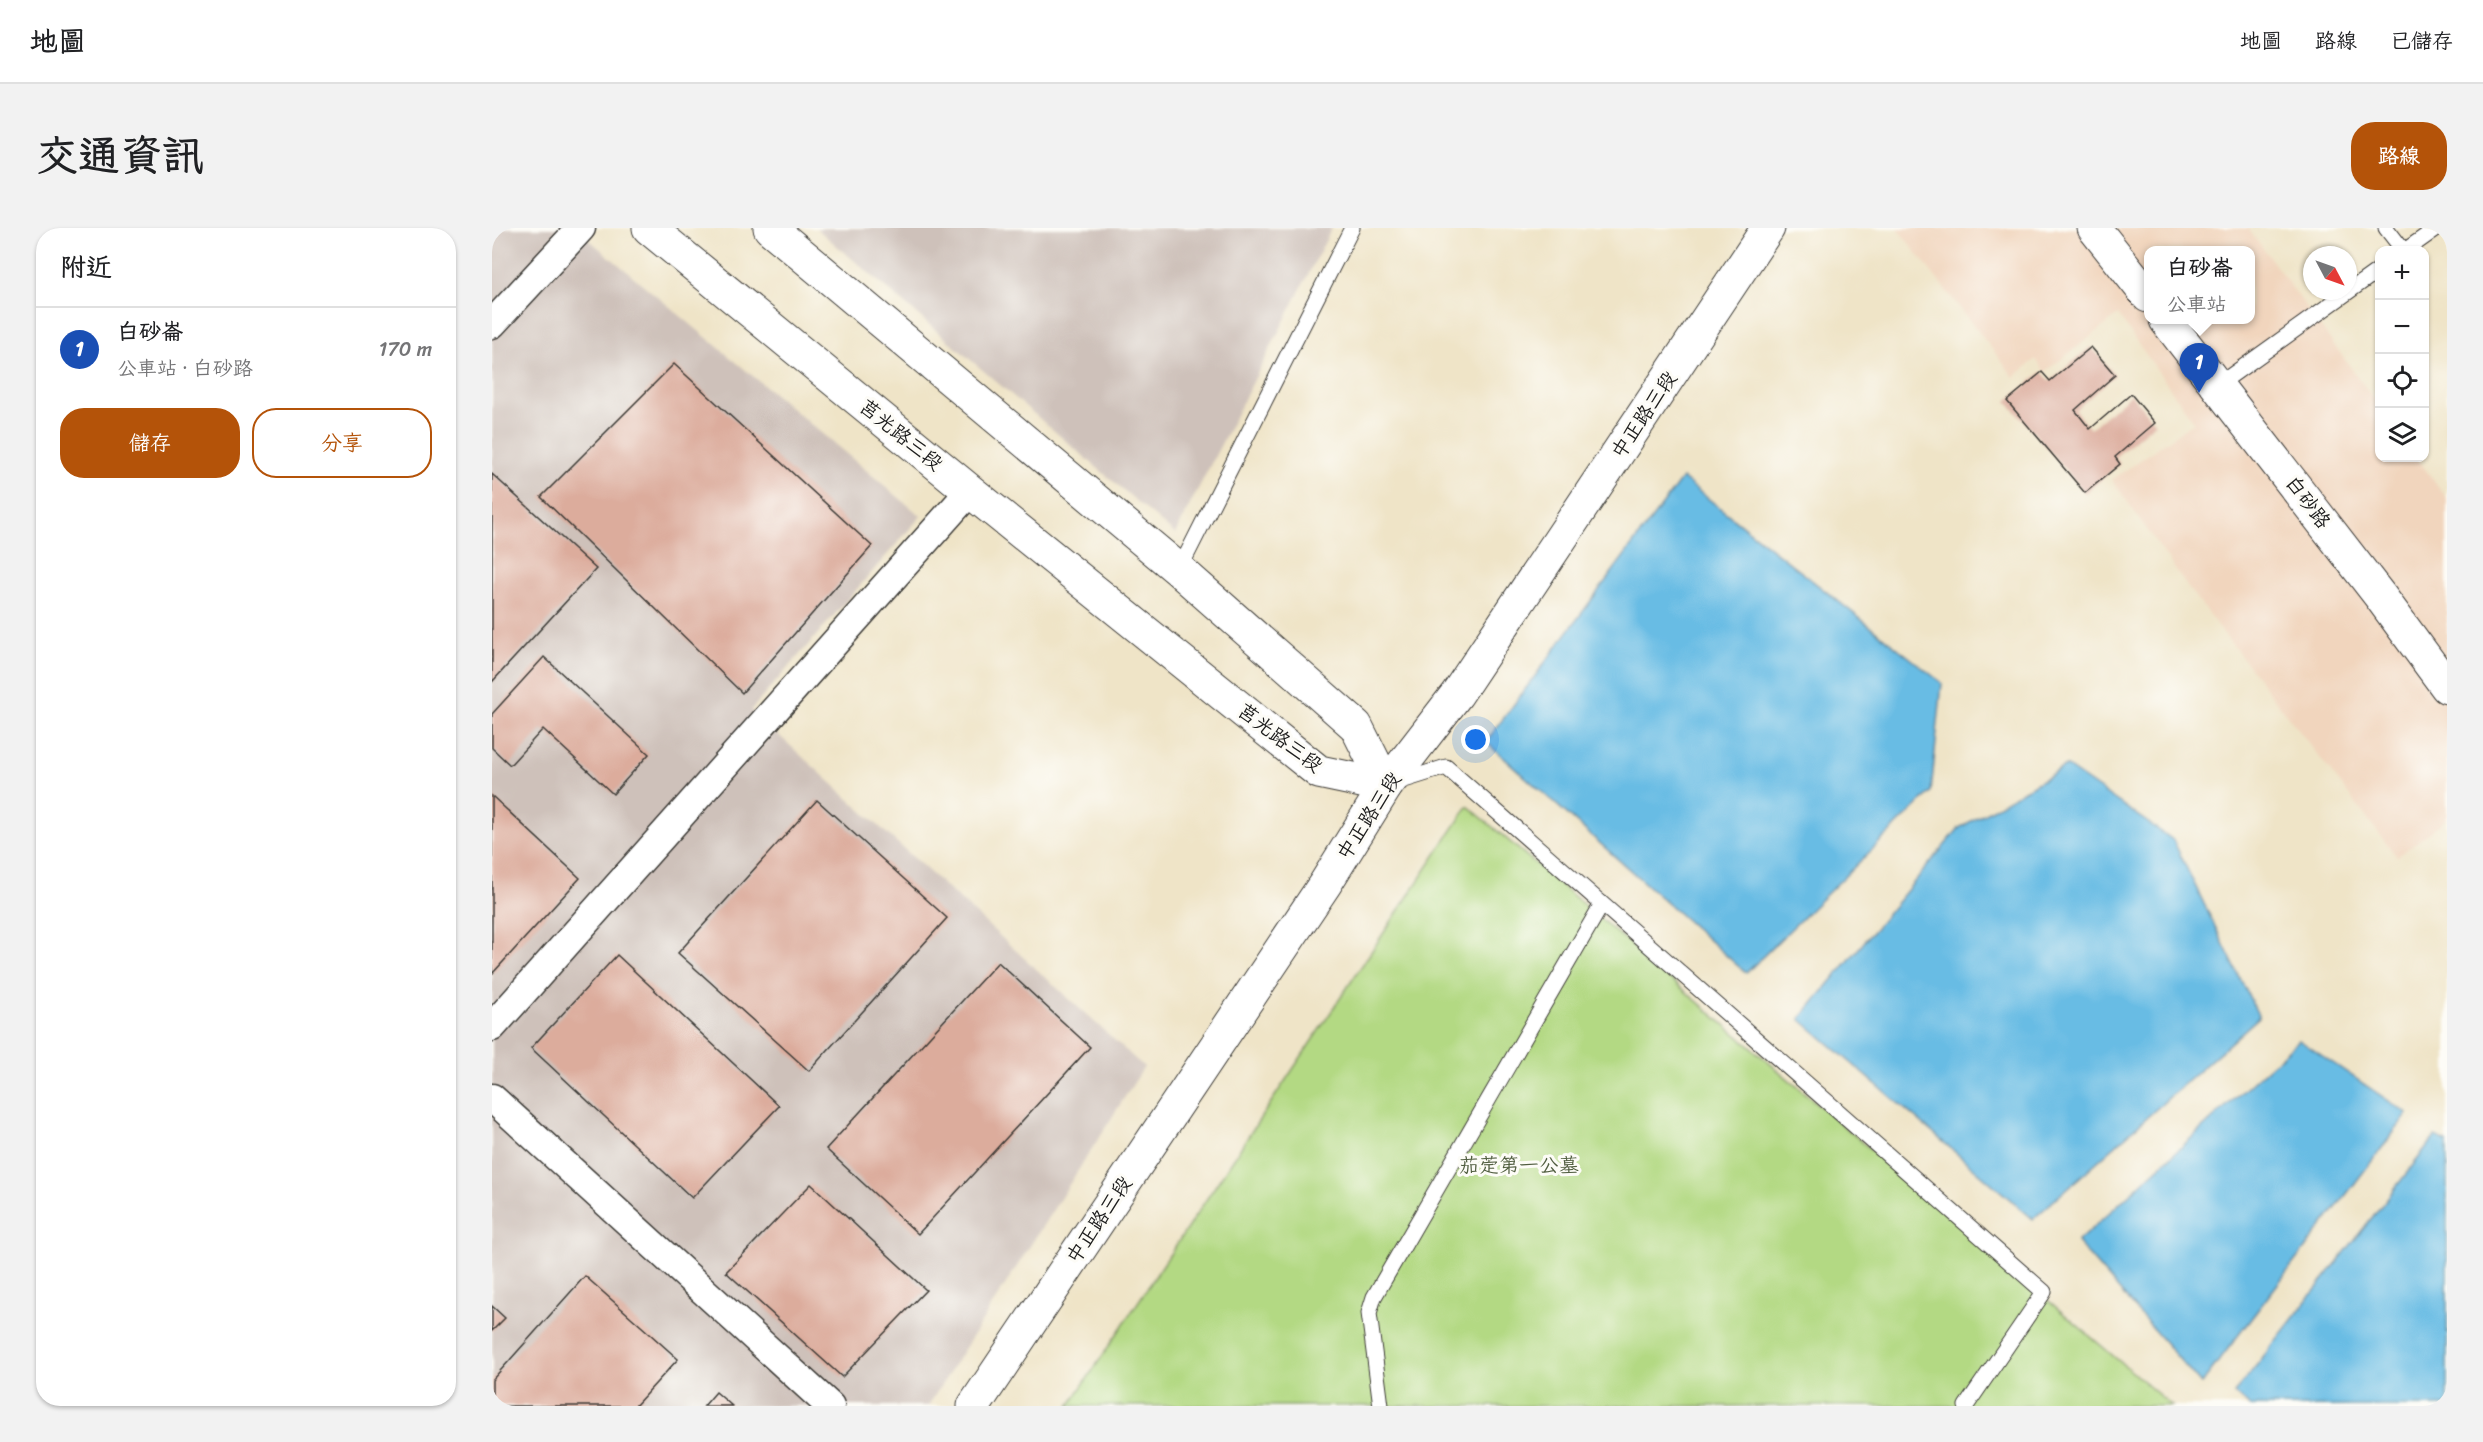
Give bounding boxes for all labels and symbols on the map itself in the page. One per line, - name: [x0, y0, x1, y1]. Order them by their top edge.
- north arrow: [2303, 246, 2357, 300]
- pin: 1: [2180, 344, 2218, 393]
- street label: 中正路三段: [1602, 364, 1686, 466]
- street label: 莒光路三段: [851, 390, 951, 480]
- street label: 白砂路: [2276, 468, 2341, 537]
- street label: 莒光路三段: [1230, 694, 1330, 782]
- your location: [1461, 725, 1490, 754]
- street label: 中正路三段: [1327, 765, 1411, 867]
- park label: 茄萣第一公墓: [1459, 1148, 1579, 1183]
- street label: 中正路三段: [1057, 1169, 1141, 1271]

